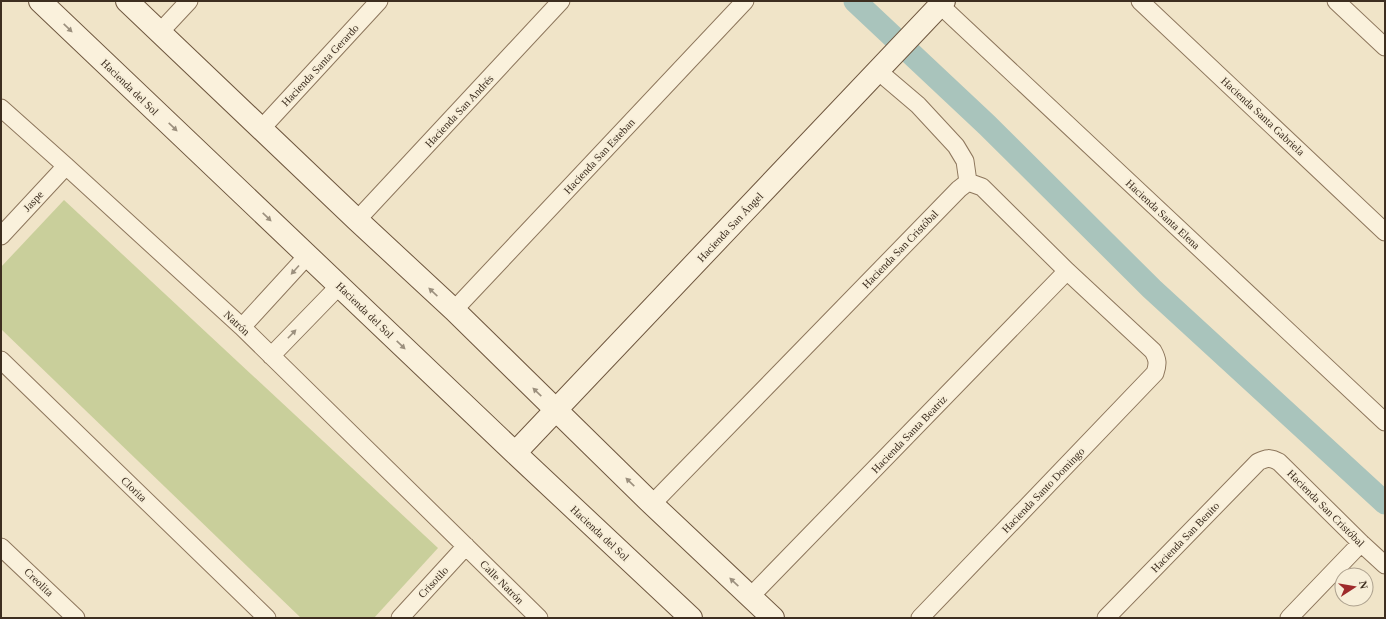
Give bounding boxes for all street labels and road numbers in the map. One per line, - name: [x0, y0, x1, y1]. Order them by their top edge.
- street label: Hacienda Santa Gerardo: [279, 21, 361, 108]
- street label: Hacienda del Sol: [99, 57, 161, 117]
- street label: Hacienda San Andrés: [422, 72, 496, 150]
- street label: Hacienda Santa Gabriela: [1219, 74, 1307, 158]
- street label: Hacienda San Esteban: [561, 116, 637, 196]
- street label: Hacienda Santa Elena: [1124, 177, 1202, 251]
- street label: Jaspe: [20, 188, 46, 214]
- street label: Hacienda San Ángel: [695, 190, 765, 264]
- street label: Hacienda San Cristóbal: [860, 207, 940, 291]
- street label: Hacienda del Sol: [334, 280, 396, 340]
- street label: Natrón: [222, 308, 253, 338]
- street label: Hacienda Santa Beatriz: [869, 393, 949, 475]
- street label: Hacienda Santo Domingo: [999, 445, 1087, 535]
- street label: Hacienda San Cristóbal: [1285, 467, 1367, 549]
- street label: Clorita: [119, 474, 149, 504]
- street label: Hacienda San Benito: [1148, 499, 1222, 575]
- street label: Hacienda del Sol: [568, 503, 632, 563]
- street label: Calle Natrón: [478, 558, 527, 607]
- street label: Crisotilo: [415, 563, 451, 600]
- street label: Creolita: [22, 565, 56, 599]

